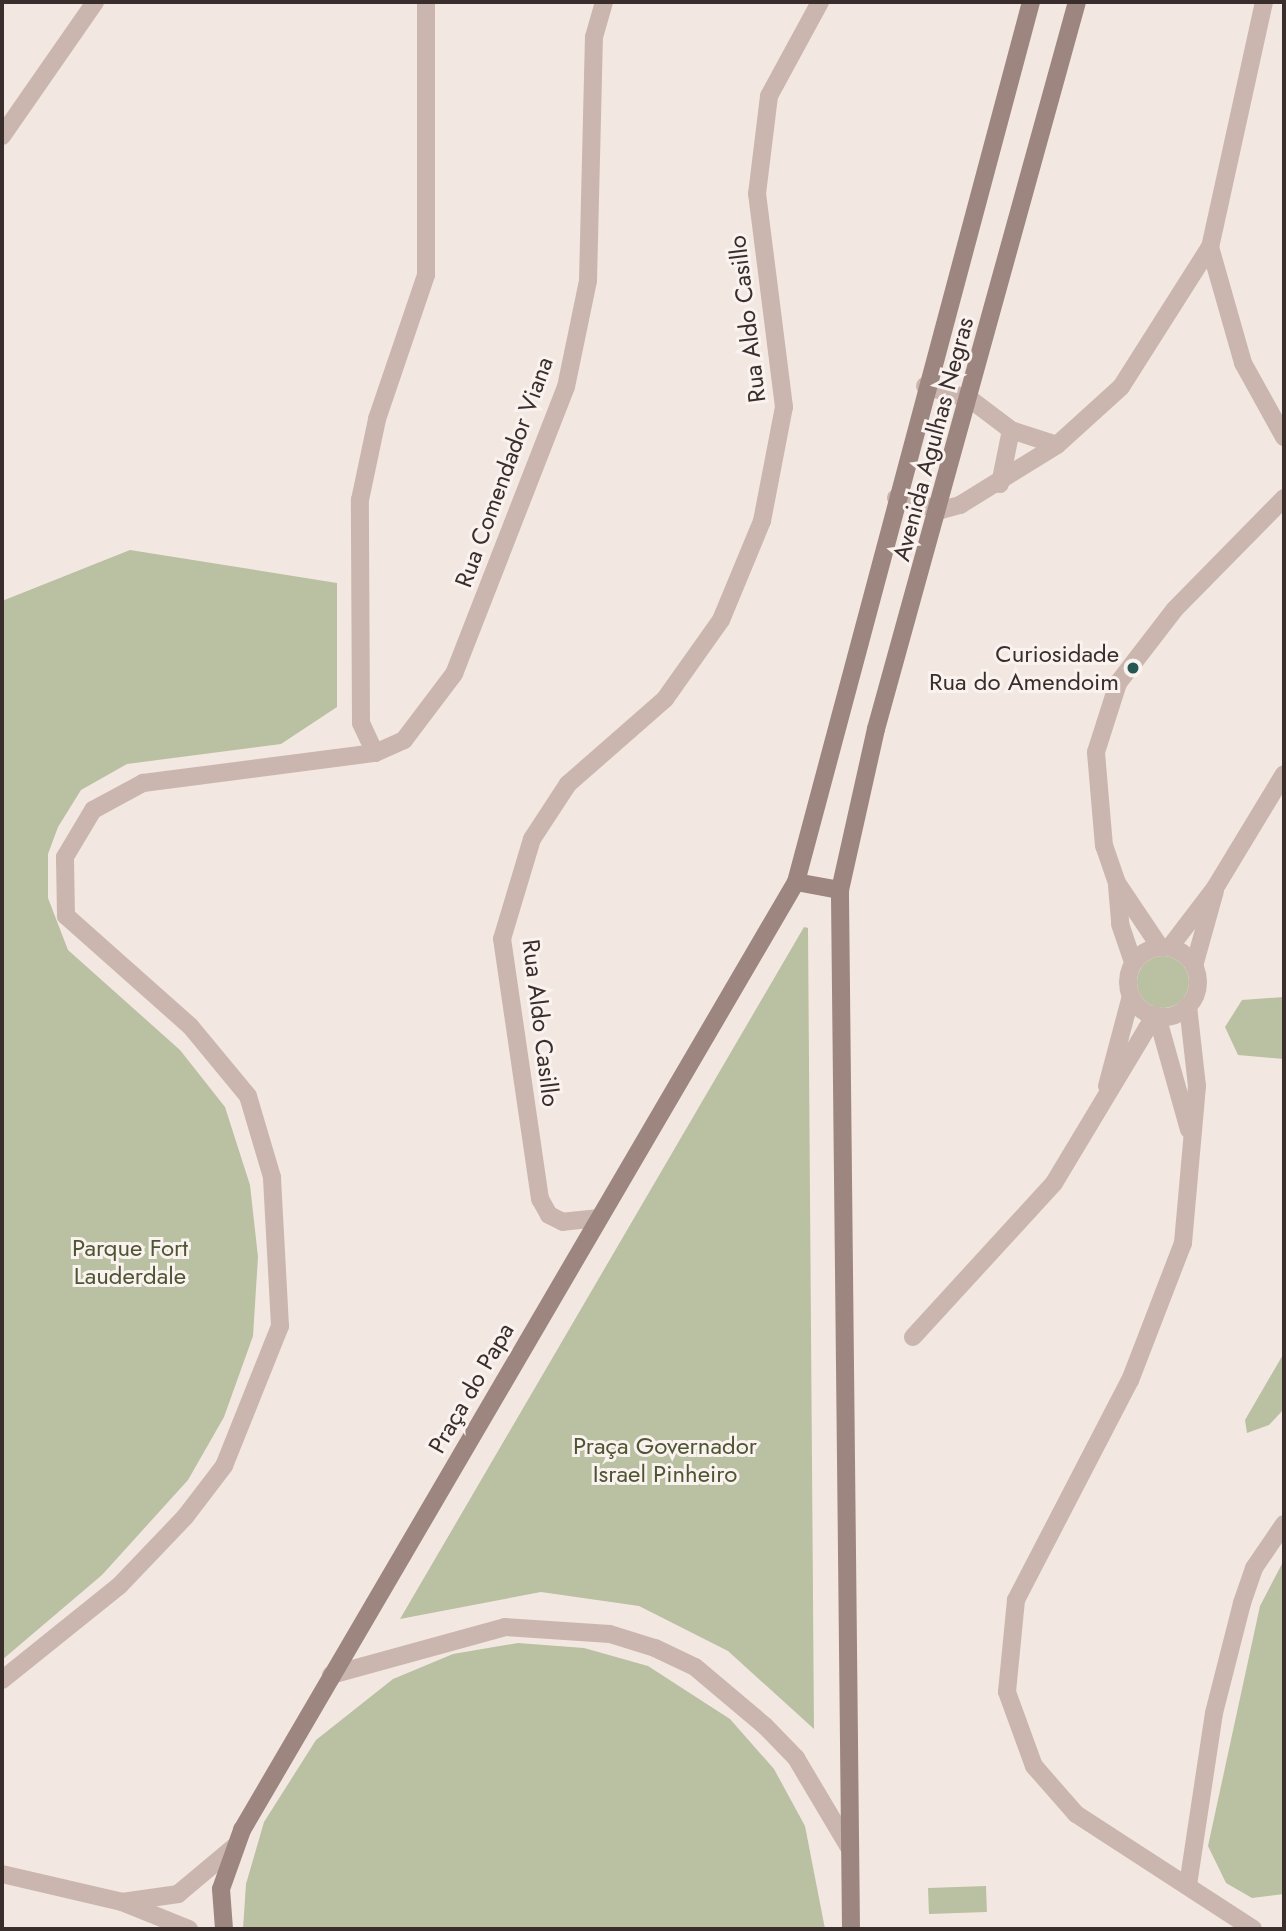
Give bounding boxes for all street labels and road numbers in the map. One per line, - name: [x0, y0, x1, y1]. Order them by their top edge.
- street label: Rua Aldo Casillo: [722, 234, 772, 404]
- street label: Avenida Agulhas Negras: [887, 314, 979, 564]
- street label: Rua Comendador Viana: [449, 353, 559, 591]
- street label: Rua Aldo Casillo: [516, 938, 566, 1108]
- street label: Praça do Papa: [422, 1318, 520, 1458]

